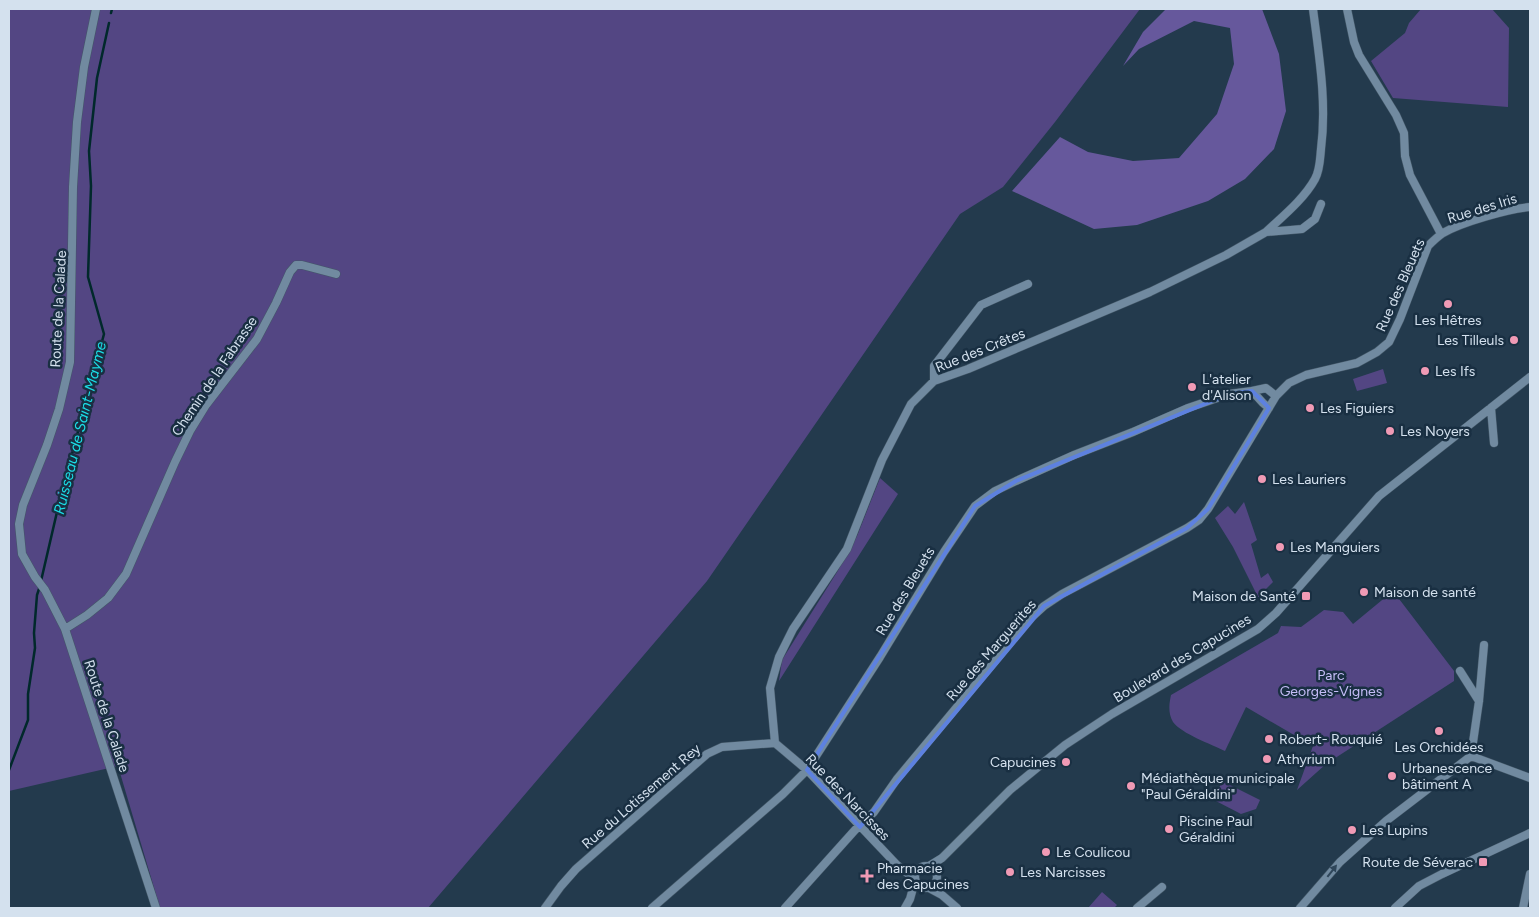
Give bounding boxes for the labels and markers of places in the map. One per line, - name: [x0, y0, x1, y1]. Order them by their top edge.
- marker: Les Hêtres: [1442, 298, 1454, 310]
- place label: Les Hêtres: [1414, 312, 1482, 329]
- place label: Les Tilleuls: [1437, 332, 1504, 349]
- marker: Les Tilleuls: [1508, 334, 1520, 346]
- place label: Les Ifs: [1435, 363, 1475, 380]
- marker: Les Ifs: [1419, 365, 1431, 377]
- place label: L'atelier d'Alison: [1202, 371, 1251, 404]
- marker: L'atelier d'Alison: [1186, 381, 1198, 393]
- place label: Les Figuiers: [1320, 400, 1394, 417]
- marker: Les Figuiers: [1304, 402, 1316, 414]
- place label: Les Noyers: [1400, 423, 1470, 440]
- marker: Les Noyers: [1384, 425, 1396, 437]
- place label: Les Lauriers: [1272, 471, 1346, 488]
- marker: Les Lauriers: [1256, 473, 1268, 485]
- place label: Les Manguiers: [1290, 539, 1380, 556]
- marker: Les Manguiers: [1274, 541, 1286, 553]
- place label: Maison de santé: [1374, 584, 1476, 601]
- marker: Maison de santé: [1358, 586, 1370, 598]
- place label: Maison de Santé: [1192, 588, 1296, 605]
- marker: Maison de Santé: [1300, 590, 1312, 602]
- marker: Les Orchidées: [1433, 725, 1445, 737]
- place label: Robert- Rouquié: [1279, 731, 1383, 748]
- marker: Robert- Rouquié: [1263, 733, 1275, 745]
- place label: Les Orchidées: [1394, 739, 1484, 756]
- place label: Athyrium: [1277, 751, 1335, 768]
- marker: Athyrium: [1261, 753, 1273, 765]
- place label: Capucines: [990, 754, 1056, 771]
- marker: Capucines: [1060, 756, 1072, 768]
- place label: Urbanescence bâtiment A: [1402, 760, 1493, 793]
- place label: Médiathèque municipale "Paul Géraldini": [1141, 770, 1295, 803]
- marker: Urbanescence bâtiment A: [1386, 770, 1398, 782]
- marker: Médiathèque municipale "Paul Géraldini": [1125, 780, 1137, 792]
- place label: Piscine Paul Géraldini: [1179, 813, 1253, 846]
- place label: Les Lupins: [1362, 822, 1428, 839]
- marker: Piscine Paul Géraldini: [1163, 823, 1175, 835]
- marker: Les Lupins: [1346, 824, 1358, 836]
- place label: Le Coulicou: [1056, 844, 1130, 861]
- marker: Le Coulicou: [1040, 846, 1052, 858]
- place label: Route de Séverac: [1362, 854, 1473, 871]
- marker: Route de Séverac: [1477, 856, 1489, 868]
- place label: Pharmacie des Capucines: [877, 860, 969, 893]
- place label: Les Narcisses: [1020, 864, 1106, 881]
- marker: Les Narcisses: [1004, 866, 1016, 878]
- marker: Pharmacie des Capucines: [861, 870, 873, 882]

